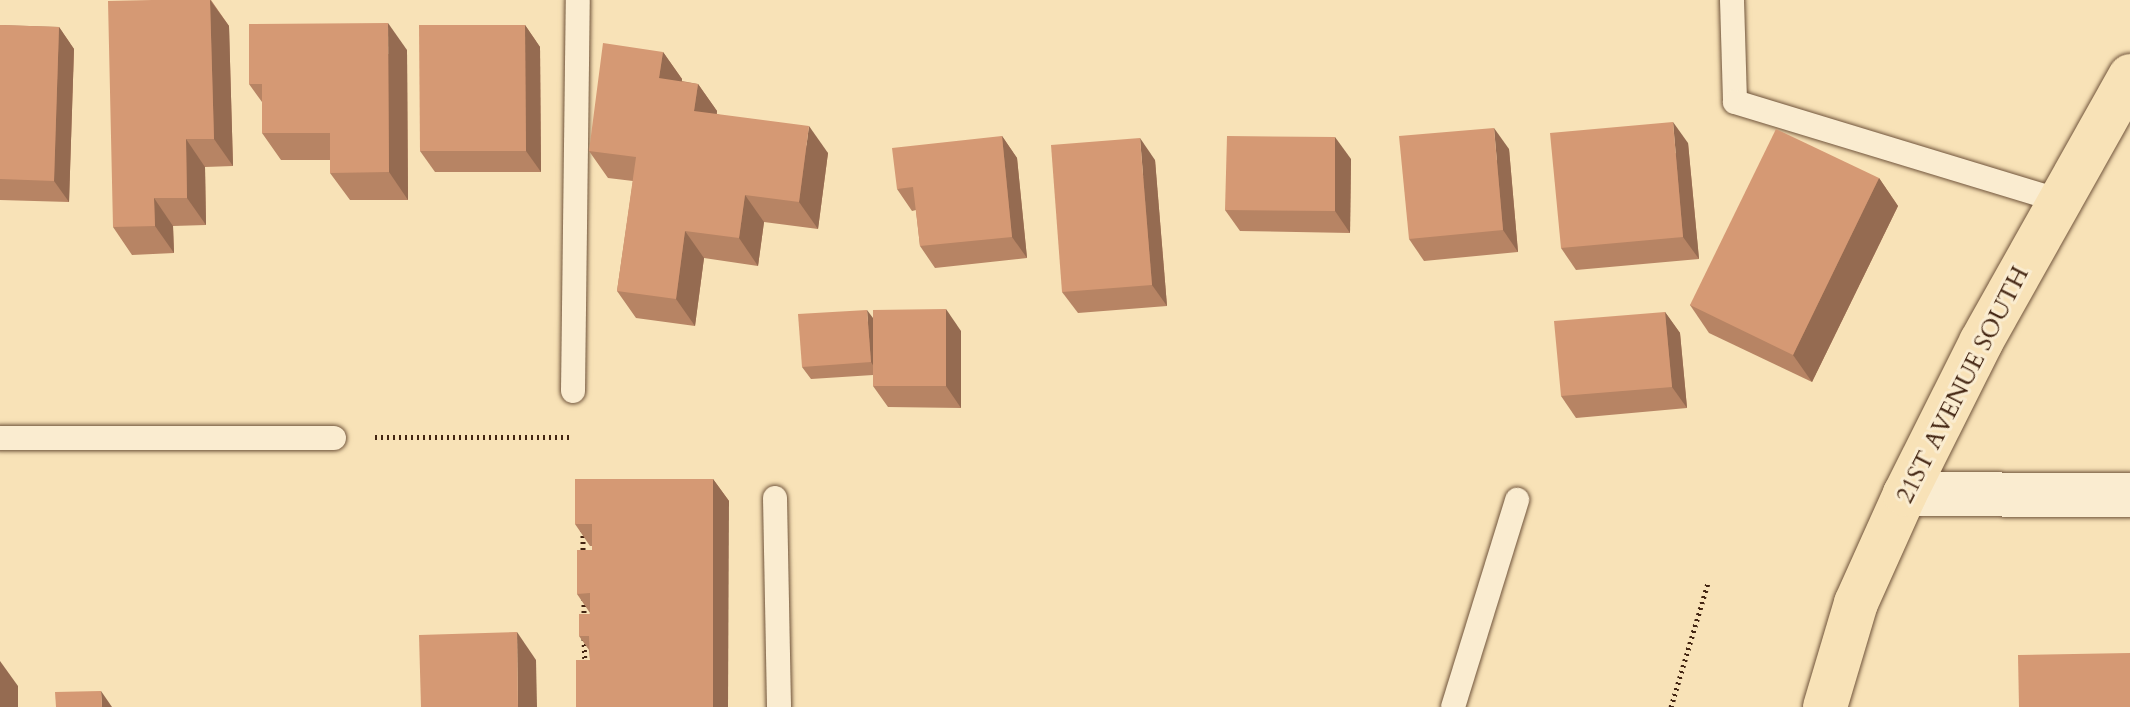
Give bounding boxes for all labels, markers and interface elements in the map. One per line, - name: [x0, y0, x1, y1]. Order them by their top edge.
- street label: 21ST AVENUE SOUTH: [1891, 262, 2035, 508]

